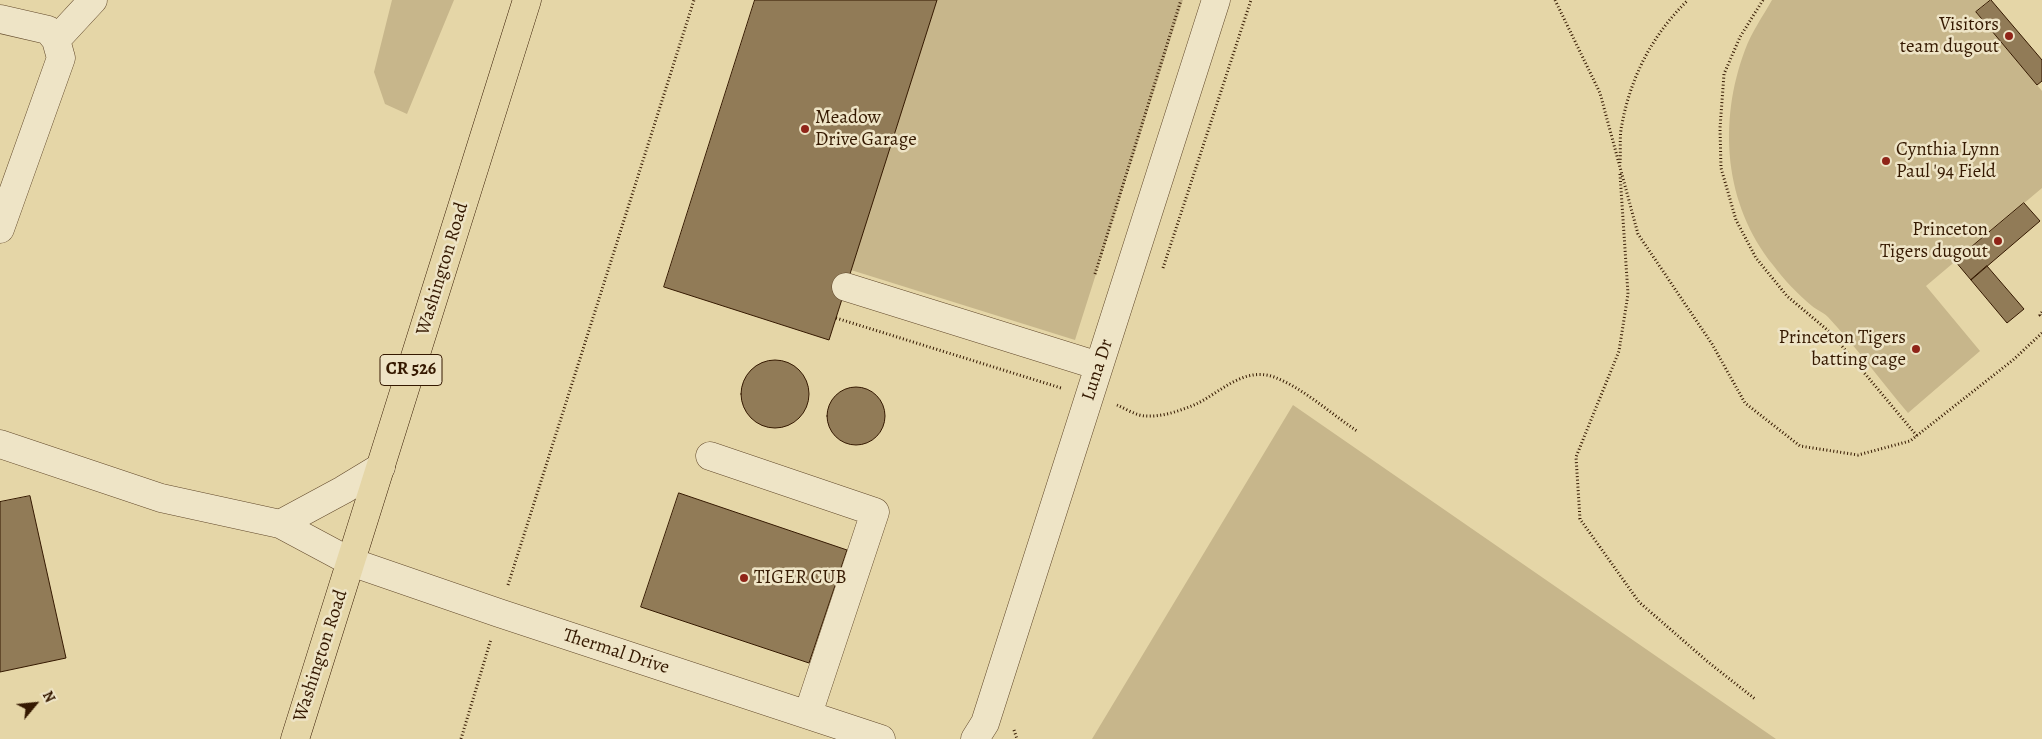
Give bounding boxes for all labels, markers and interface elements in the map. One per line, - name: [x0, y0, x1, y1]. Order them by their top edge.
- place label: Visitors team dugout: [1900, 14, 1999, 58]
- marker: Visitors team dugout: [2003, 30, 2015, 42]
- place label: Meadow Drive Garage: [815, 107, 917, 151]
- marker: Meadow Drive Garage: [799, 123, 811, 135]
- place label: Cynthia Lynn Paul '94 Field: [1896, 139, 2000, 183]
- marker: Cynthia Lynn Paul '94 Field: [1880, 155, 1892, 167]
- street label: Washington Road: [412, 200, 474, 338]
- place label: Princeton Tigers dugout: [1880, 219, 1988, 263]
- marker: Princeton Tigers dugout: [1992, 235, 2004, 247]
- place label: Princeton Tigers batting cage: [1778, 327, 1906, 371]
- street label: Luna Dr: [1077, 336, 1119, 404]
- marker: Princeton Tigers batting cage: [1910, 343, 1922, 355]
- road number: CR 526: [380, 354, 442, 386]
- place label: TIGER CUB: [754, 567, 847, 589]
- marker: TIGER CUB: [738, 572, 750, 584]
- street label: Washington Road: [289, 587, 353, 725]
- street label: Thermal Drive: [560, 624, 672, 680]
- north arrow: [10, 679, 60, 729]
- text: N: [38, 688, 59, 706]

